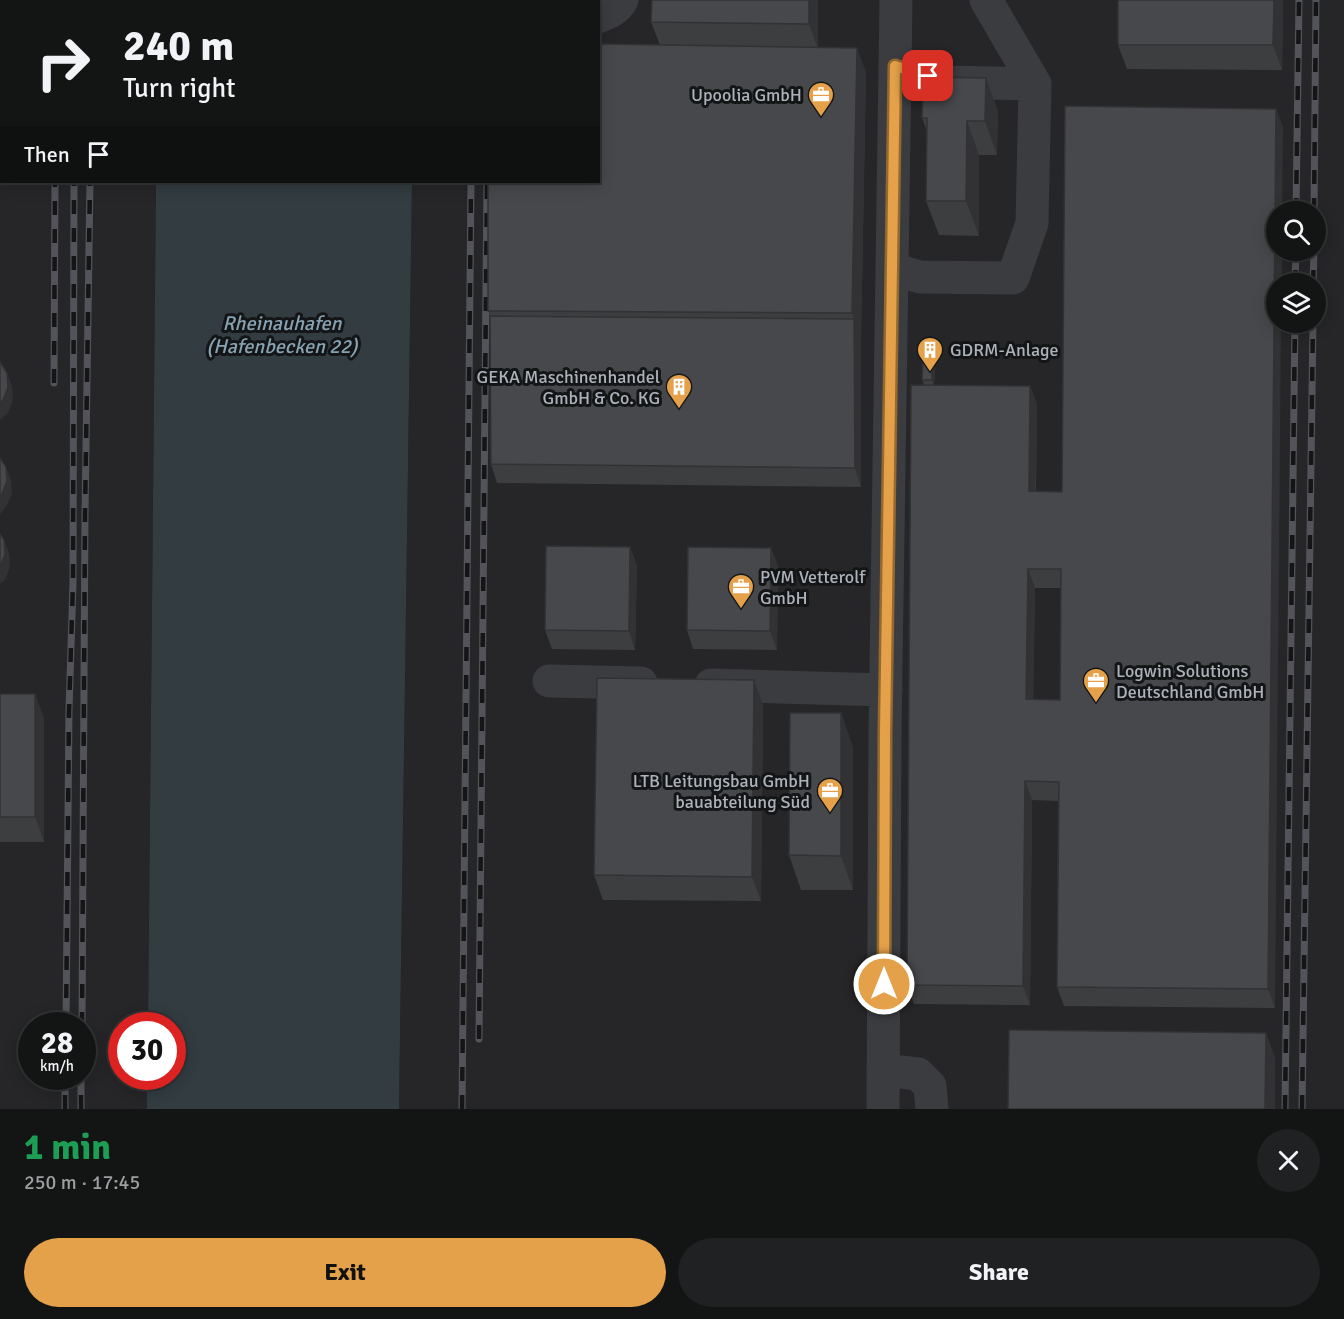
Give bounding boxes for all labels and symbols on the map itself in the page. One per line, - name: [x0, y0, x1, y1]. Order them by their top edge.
- pin: [902, 50, 953, 101]
- office icon: Upoolia GmbH: [806, 80, 836, 118]
- place label: Upoolia GmbH: [691, 84, 802, 106]
- water label: Rheinauhafen (Hafenbecken 22): [207, 311, 359, 359]
- building icon: GDRM-Anlage: [915, 335, 945, 373]
- place label: GDRM-Anlage: [950, 339, 1059, 361]
- place label: GEKA Maschinenhandel GmbH & Co. KG: [477, 366, 660, 409]
- building icon: GEKA Maschinenhandel GmbH & Co. KG: [664, 372, 694, 410]
- place label: PVM Vetterolf GmbH: [760, 566, 866, 609]
- office icon: PVM Vetterolf GmbH: [726, 572, 756, 610]
- place label: Logwin Solutions Deutschland GmbH: [1116, 660, 1264, 703]
- office icon: Logwin Solutions Deutschland GmbH: [1081, 666, 1111, 704]
- place label: LTB Leitungsbau GmbH bauabteilung Süd: [633, 770, 810, 813]
- office icon: LTB Leitungsbau GmbH bauabteilung Süd: [815, 776, 845, 814]
- position arrow: [852, 952, 916, 1016]
- speed limit sign: 30: [108, 1012, 186, 1090]

